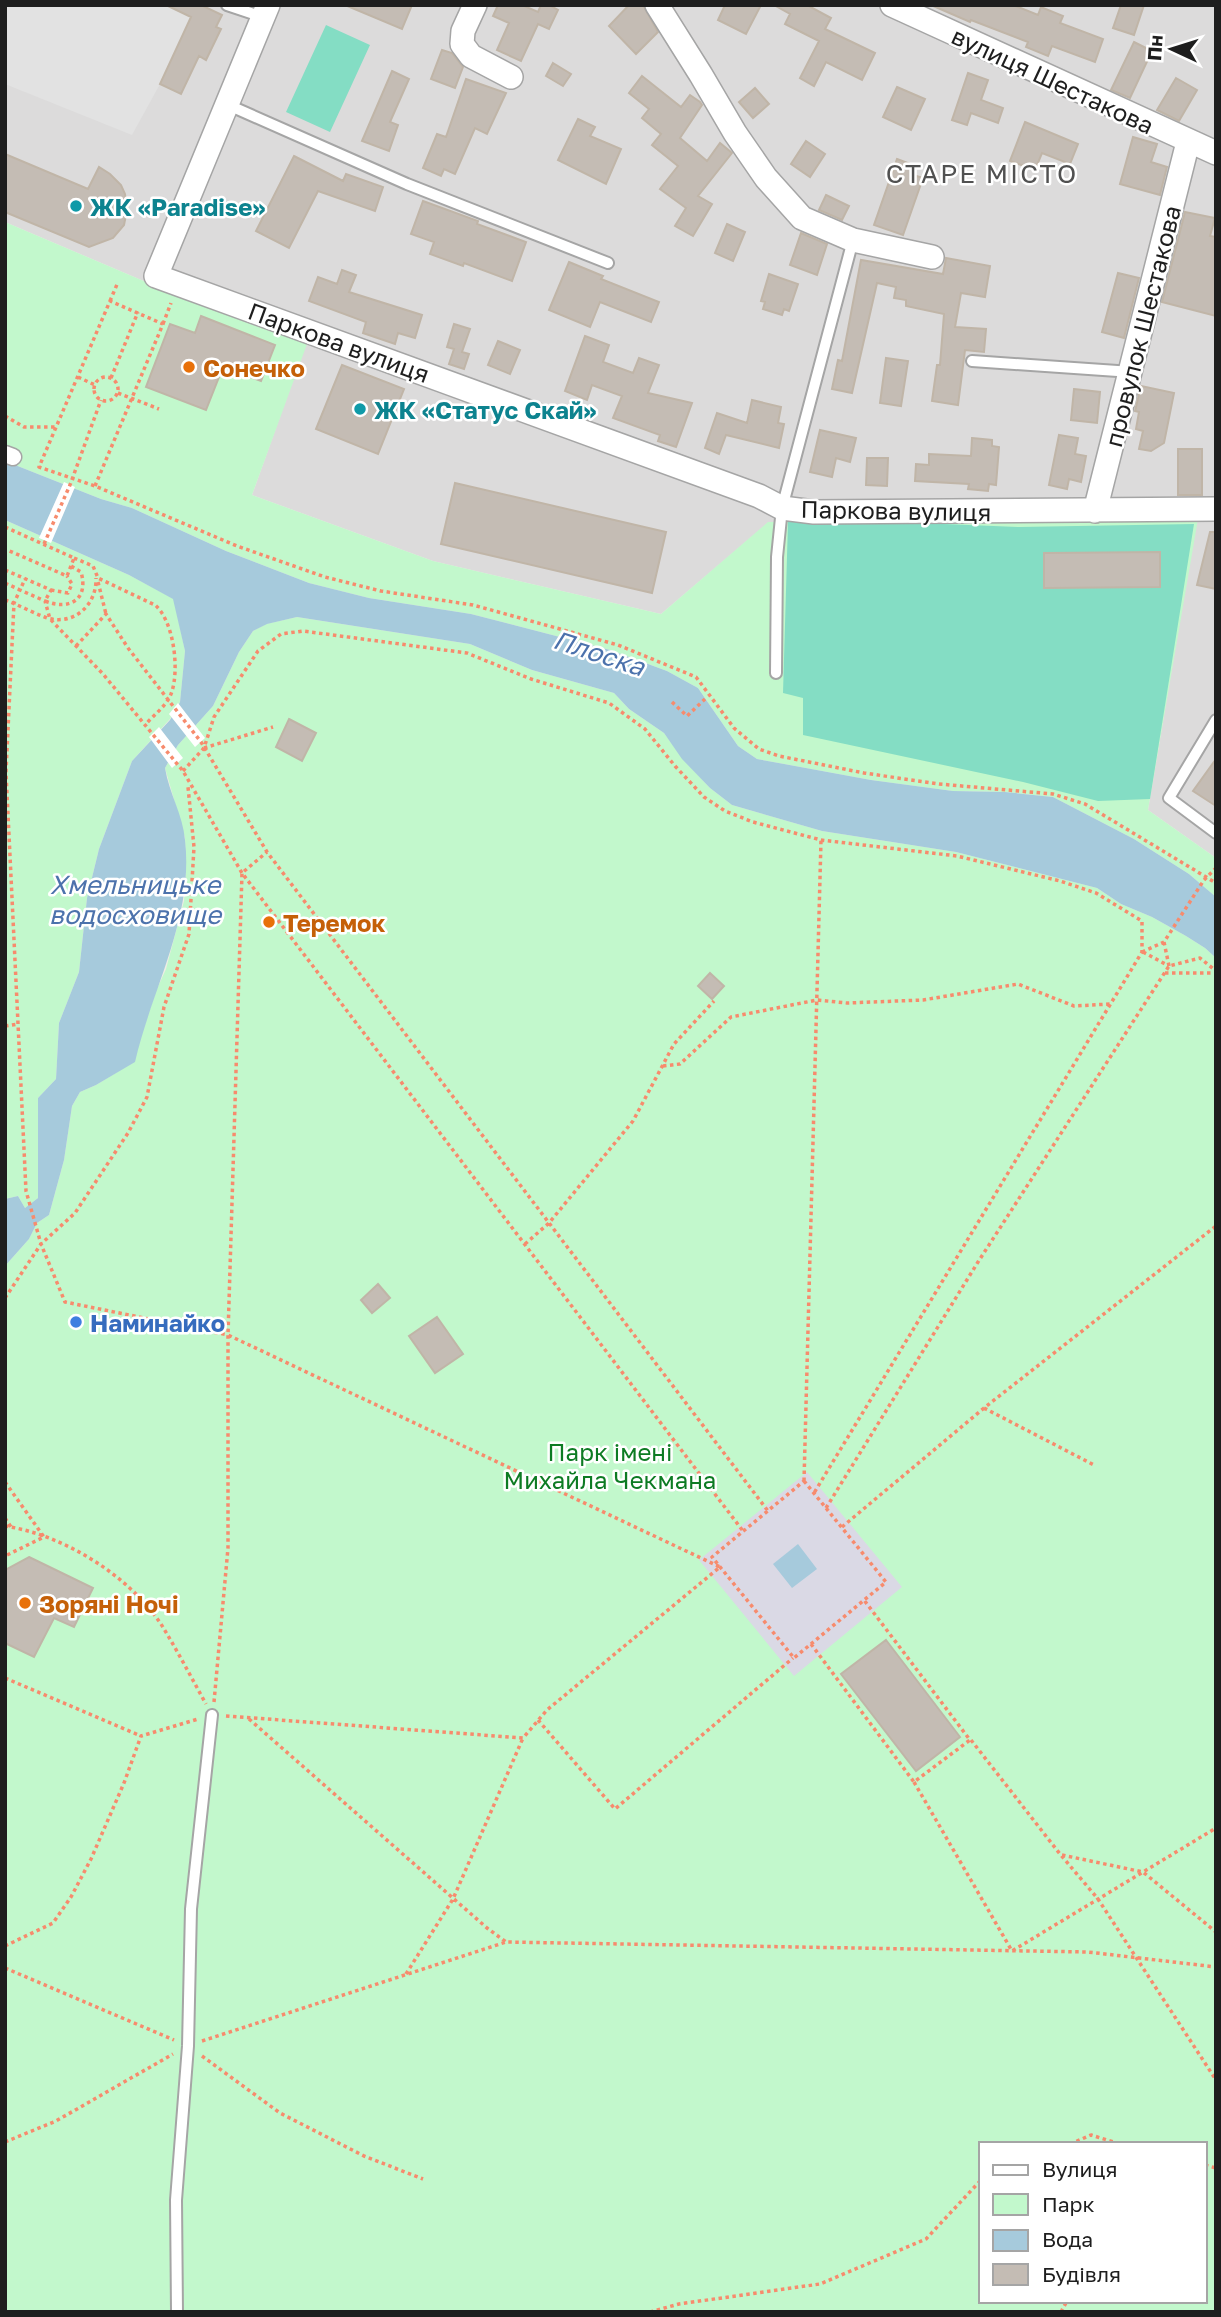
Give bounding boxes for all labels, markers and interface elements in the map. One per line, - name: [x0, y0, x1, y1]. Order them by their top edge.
- north arrow: [1137, 14, 1207, 84]
- street label: вулиця Шестакова: [947, 20, 1159, 140]
- text: Пн: [1142, 34, 1167, 61]
- district label: СТАРЕ МІСТО: [886, 158, 1078, 189]
- place label: ЖК «Paradise»: [90, 192, 265, 221]
- marker: ЖК «Paradise»: [68, 198, 84, 214]
- street label: провулок Шестакова: [1098, 202, 1186, 450]
- street label: Паркова вулиця: [244, 296, 434, 388]
- place label: Cонечко: [203, 353, 305, 382]
- marker: Cонечко: [181, 359, 197, 375]
- place label: ЖК «Статус Скай»: [374, 395, 597, 424]
- marker: ЖК «Статус Скай»: [352, 401, 368, 417]
- street label: Паркова вулиця: [800, 494, 992, 526]
- water label: Плоска: [550, 624, 650, 683]
- water label: Хмельницьке водосховище: [49, 869, 223, 930]
- place label: Теремок: [283, 908, 385, 937]
- marker: Теремок: [261, 914, 277, 930]
- place label: Наминайко: [90, 1308, 225, 1337]
- marker: Наминайко: [68, 1314, 84, 1330]
- park label: Парк імені Михайла Чекмана: [504, 1437, 716, 1494]
- place label: Зоряні Ночі: [39, 1589, 179, 1618]
- marker: Зоряні Ночі: [17, 1595, 33, 1611]
- legend: [979, 2142, 1207, 2303]
- text: Вулиця: [1042, 2156, 1118, 2182]
- text: Парк: [1042, 2191, 1095, 2217]
- text: Вода: [1042, 2226, 1093, 2252]
- text: Будівля: [1042, 2261, 1121, 2287]

